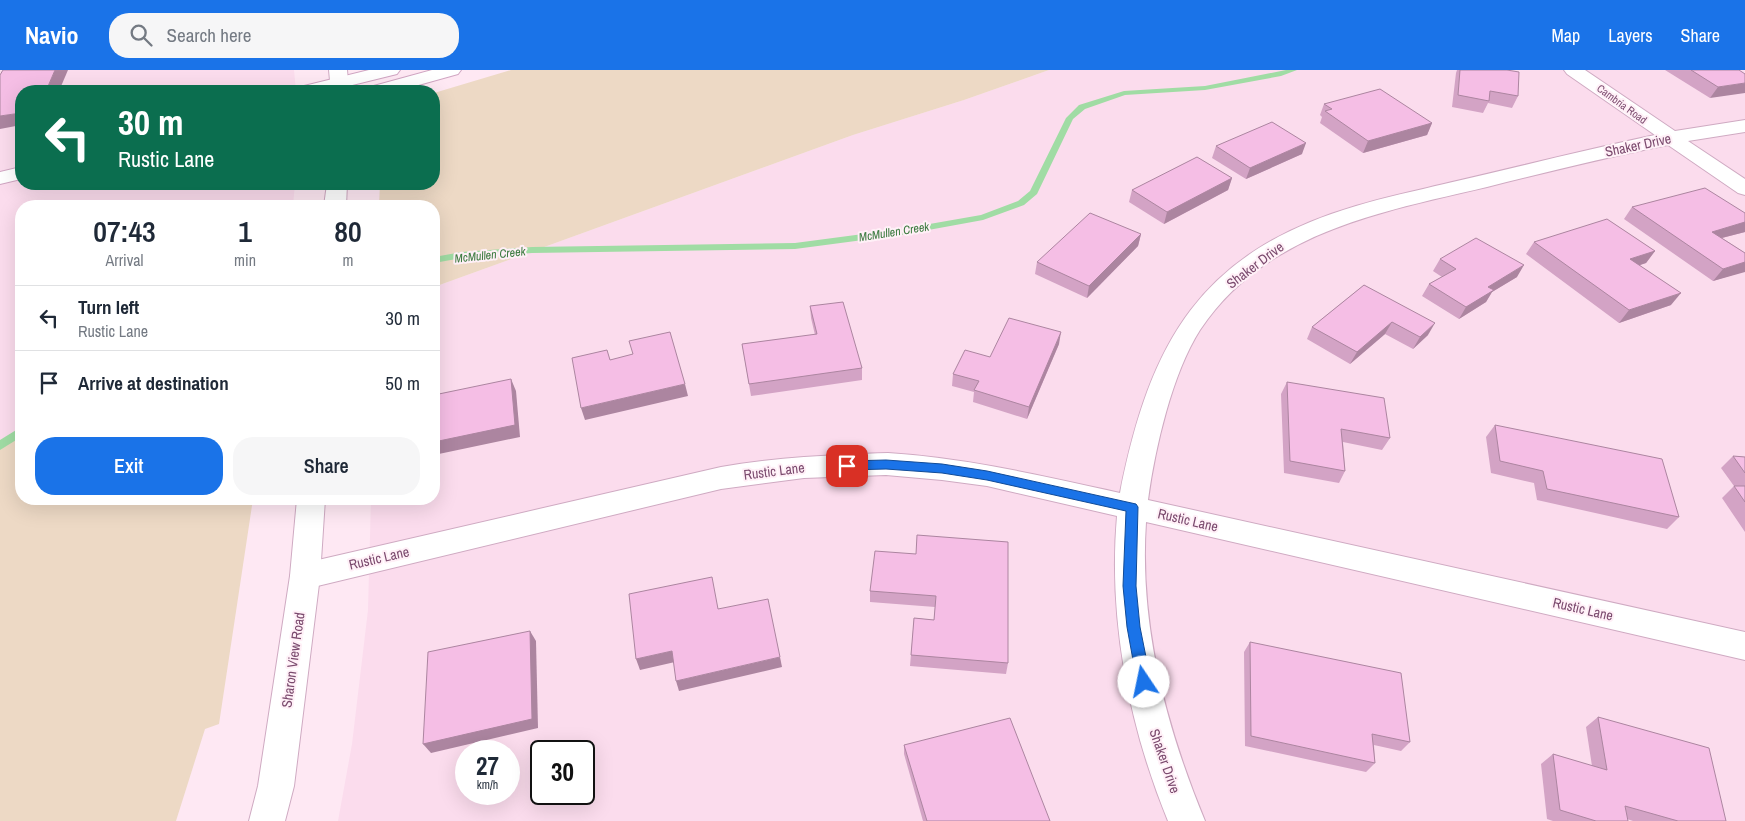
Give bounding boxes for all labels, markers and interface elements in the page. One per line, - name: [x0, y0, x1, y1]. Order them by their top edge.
- search box: [109, 13, 459, 58]
- text: Navio: [25, 19, 79, 51]
- icon: search: [127, 21, 155, 49]
- text: Search here: [167, 22, 251, 48]
- text: Map: [1552, 23, 1580, 48]
- text: Layers: [1608, 23, 1653, 48]
- text: Share: [1681, 23, 1720, 48]
- street label: Cambria Road: [1594, 81, 1650, 127]
- text: 30 m: [118, 99, 183, 146]
- icon: left: [35, 105, 100, 170]
- street label: Shaker Drive: [1603, 129, 1673, 161]
- text: Rustic Lane: [118, 144, 214, 174]
- text: 07:43: [93, 211, 156, 251]
- text: 1: [238, 211, 252, 251]
- text: 80: [334, 211, 362, 251]
- water label: McMullen Creek: [858, 218, 931, 245]
- street label: Shaker Drive: [1223, 238, 1287, 292]
- water label: McMullen Creek: [454, 243, 527, 267]
- text: Arrival: [106, 249, 144, 271]
- text: min: [234, 249, 256, 271]
- text: m: [343, 249, 353, 271]
- text: Turn left: [78, 294, 139, 320]
- icon: left: [35, 304, 63, 332]
- text: 30 m: [385, 305, 420, 331]
- text: Rustic Lane: [78, 320, 148, 342]
- icon: arrive: [35, 369, 63, 397]
- text: Arrive at destination: [78, 370, 229, 396]
- text: 50 m: [385, 370, 420, 396]
- button: Exit: [35, 437, 223, 495]
- button: Share: [233, 437, 420, 495]
- pin: [826, 445, 868, 487]
- icon: arrive: [833, 452, 861, 480]
- street label: Rustic Lane: [742, 458, 806, 484]
- street label: Rustic Lane: [1156, 504, 1220, 536]
- street label: Rustic Lane: [347, 542, 411, 574]
- street label: Rustic Lane: [1551, 593, 1615, 625]
- street label: Sharon View Road: [277, 611, 309, 709]
- position arrow: [1117, 655, 1169, 707]
- street label: Shaker Drive: [1146, 726, 1184, 796]
- speed limit sign: 30: [530, 740, 595, 805]
- text: 27: [476, 749, 499, 783]
- text: km/h: [477, 777, 498, 793]

